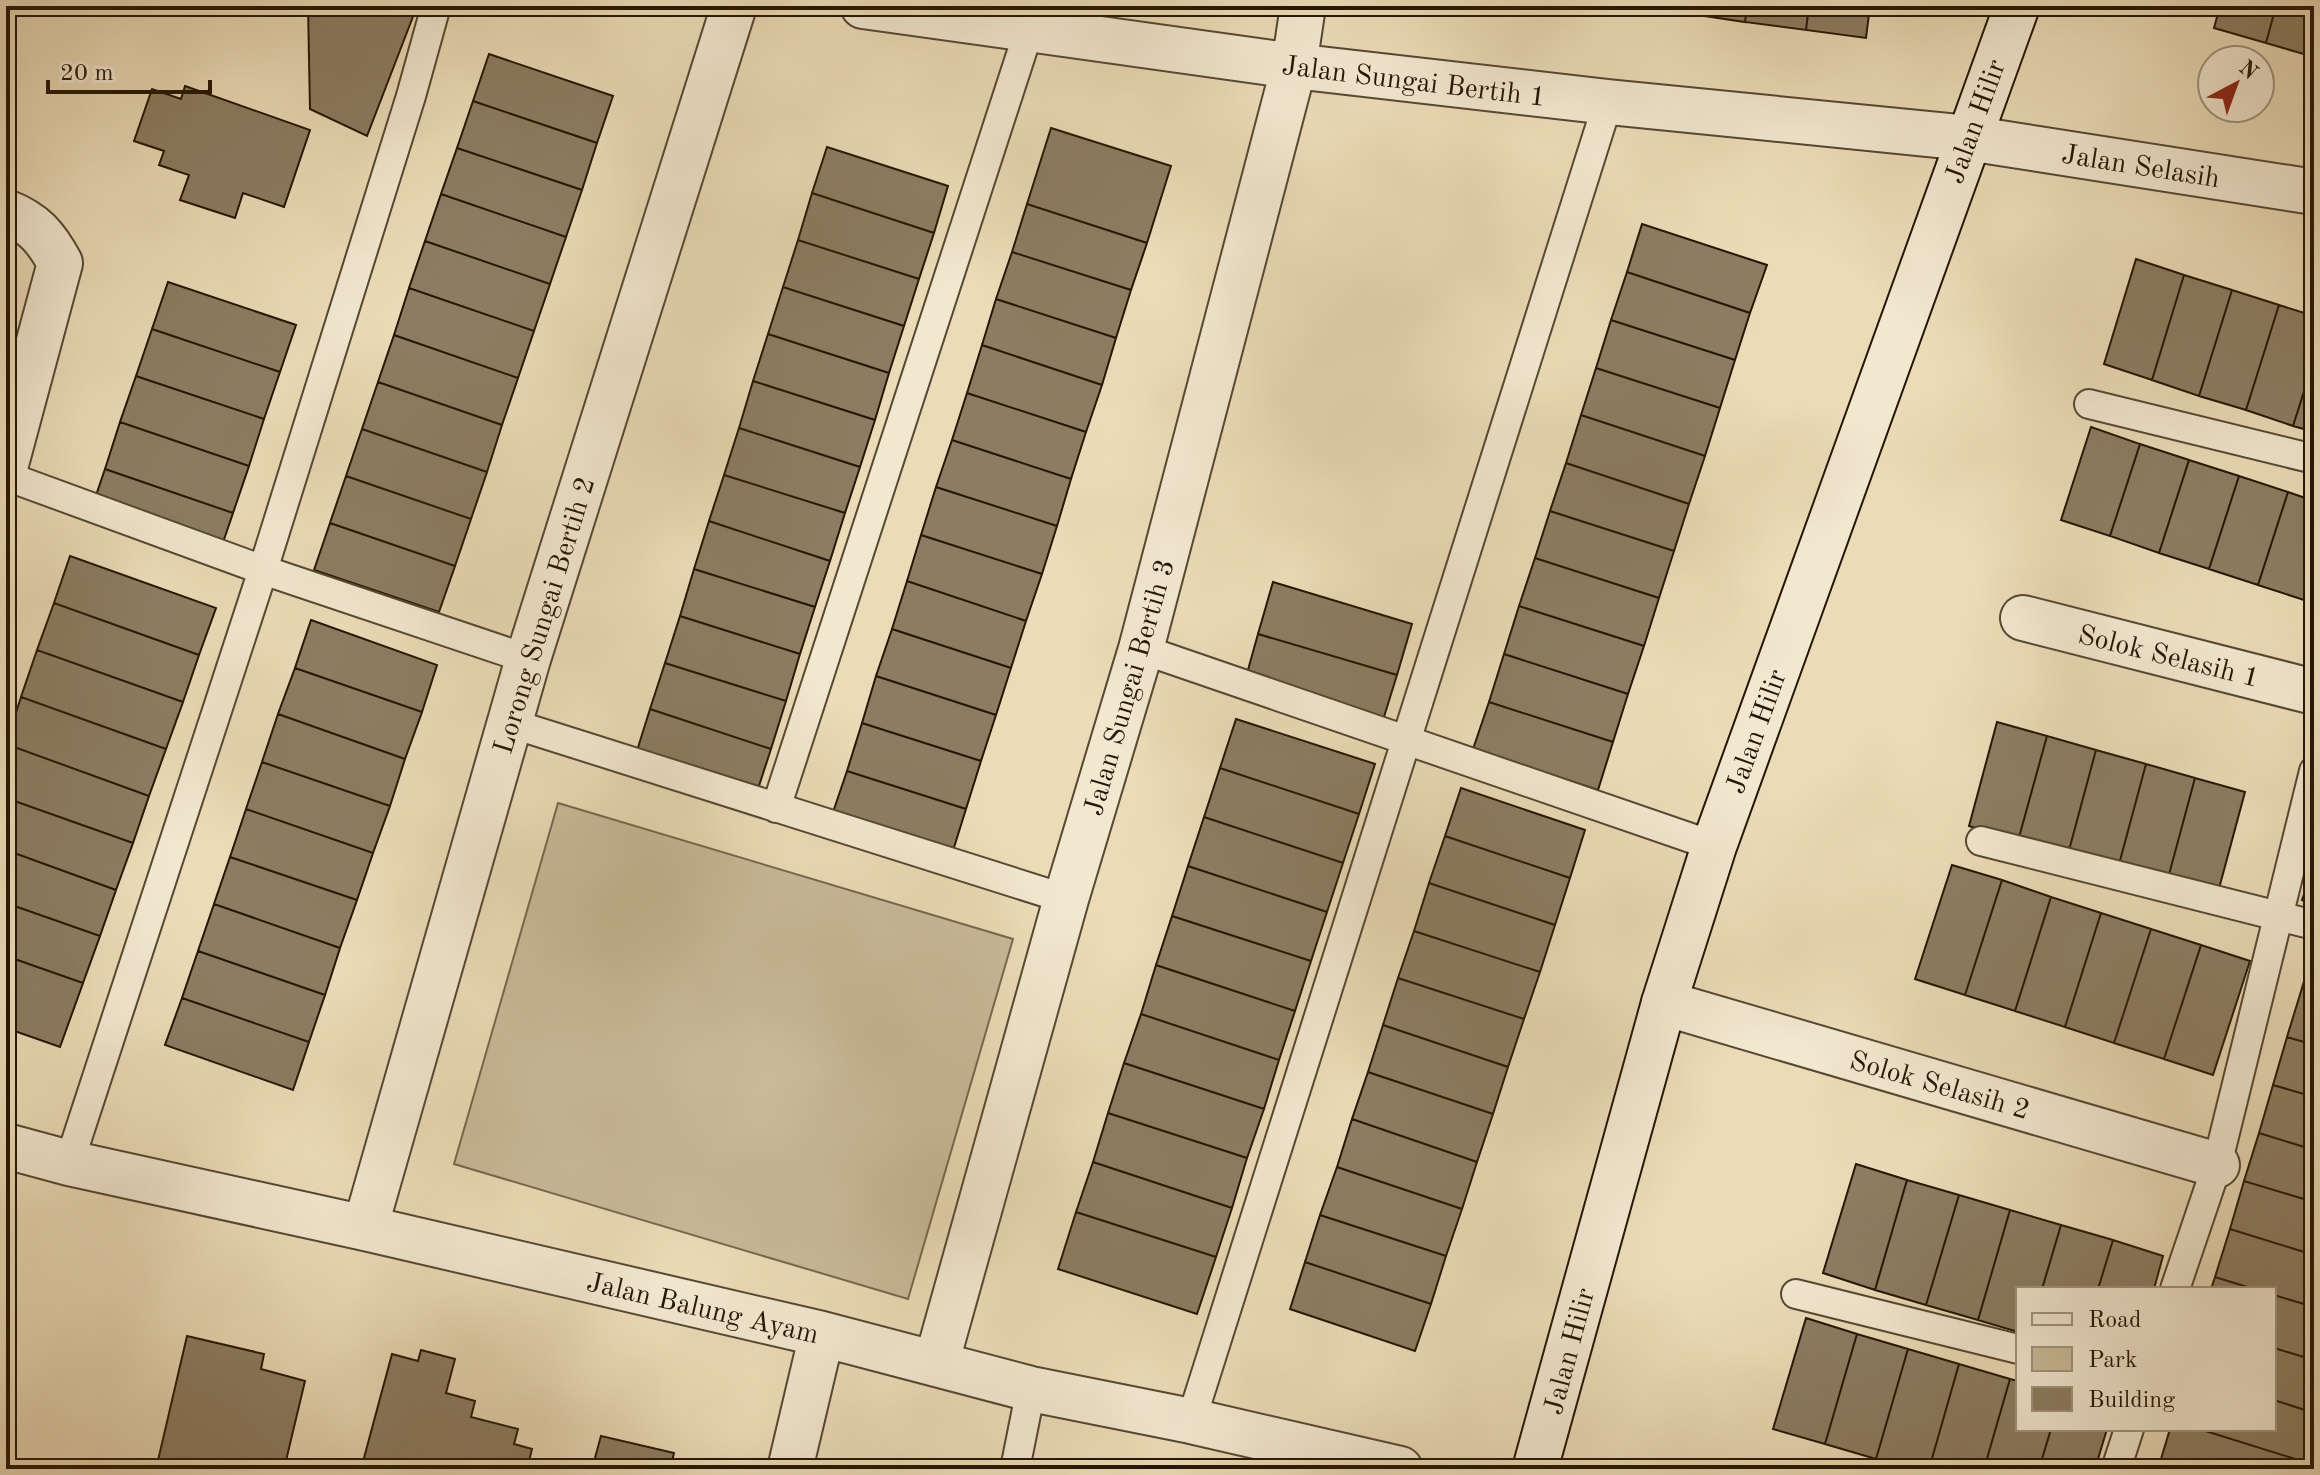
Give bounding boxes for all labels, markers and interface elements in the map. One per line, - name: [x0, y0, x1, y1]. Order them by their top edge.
- scale bar: [48, 44, 210, 94]
- north arrow: [2196, 44, 2276, 124]
- street label: Jalan Sungai Bertih 1: [1280, 53, 1547, 113]
- street label: Jalan Hilir: [1942, 56, 2012, 188]
- text: N: [2234, 57, 2262, 84]
- text: 20 m: [60, 62, 114, 86]
- street label: Jalan Selasih: [2059, 142, 2222, 194]
- street label: Lorong Sungai Bertih 2: [490, 474, 601, 758]
- street label: Jalan Sungai Bertih 3: [1081, 556, 1181, 819]
- street label: Solok Selasih 1: [2075, 622, 2262, 694]
- street label: Jalan Hilir: [1723, 666, 1793, 798]
- street label: Solok Selasih 2: [1846, 1048, 2032, 1126]
- street label: Jalan Balung Ayam: [584, 1270, 821, 1350]
- street label: Jalan Hilir: [1541, 1286, 1601, 1418]
- legend: [2016, 1287, 2276, 1431]
- text: Road: [2088, 1309, 2141, 1333]
- text: Park: [2088, 1349, 2137, 1373]
- text: Building: [2088, 1389, 2175, 1413]

